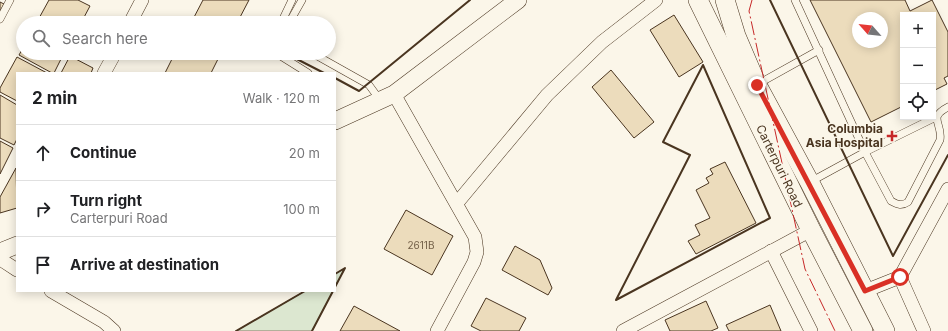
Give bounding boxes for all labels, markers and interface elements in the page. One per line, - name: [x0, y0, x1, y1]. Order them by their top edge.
- north arrow: [852, 12, 888, 48]
- map controls: [900, 12, 936, 120]
- button: +: [900, 12, 936, 48]
- search box: [16, 16, 336, 60]
- icon: search: [30, 27, 52, 49]
- text: Search here: [62, 29, 148, 48]
- button: −: [900, 48, 936, 84]
- route end: [748, 76, 766, 94]
- button: locate: [900, 84, 936, 120]
- text: 2 min: [32, 88, 77, 108]
- text: Walk · 120 m: [243, 90, 320, 106]
- place label: Columbia Asia Hospital: [806, 121, 883, 150]
- street label: Carterpuri Road: [753, 122, 806, 210]
- marker: Columbia Asia Hospital: [886, 130, 898, 142]
- icon: ahead: [32, 142, 54, 164]
- text: Continue: [70, 143, 137, 162]
- text: 20 m: [289, 145, 320, 161]
- text: Turn right: [70, 191, 142, 210]
- icon: right: [32, 198, 54, 220]
- text: 100 m: [283, 201, 320, 217]
- text: Carterpuri Road: [70, 210, 168, 226]
- house number: 2611B: [408, 239, 434, 251]
- icon: arrive: [32, 254, 54, 276]
- text: Arrive at destination: [70, 255, 219, 274]
- route start: [891, 268, 909, 286]

